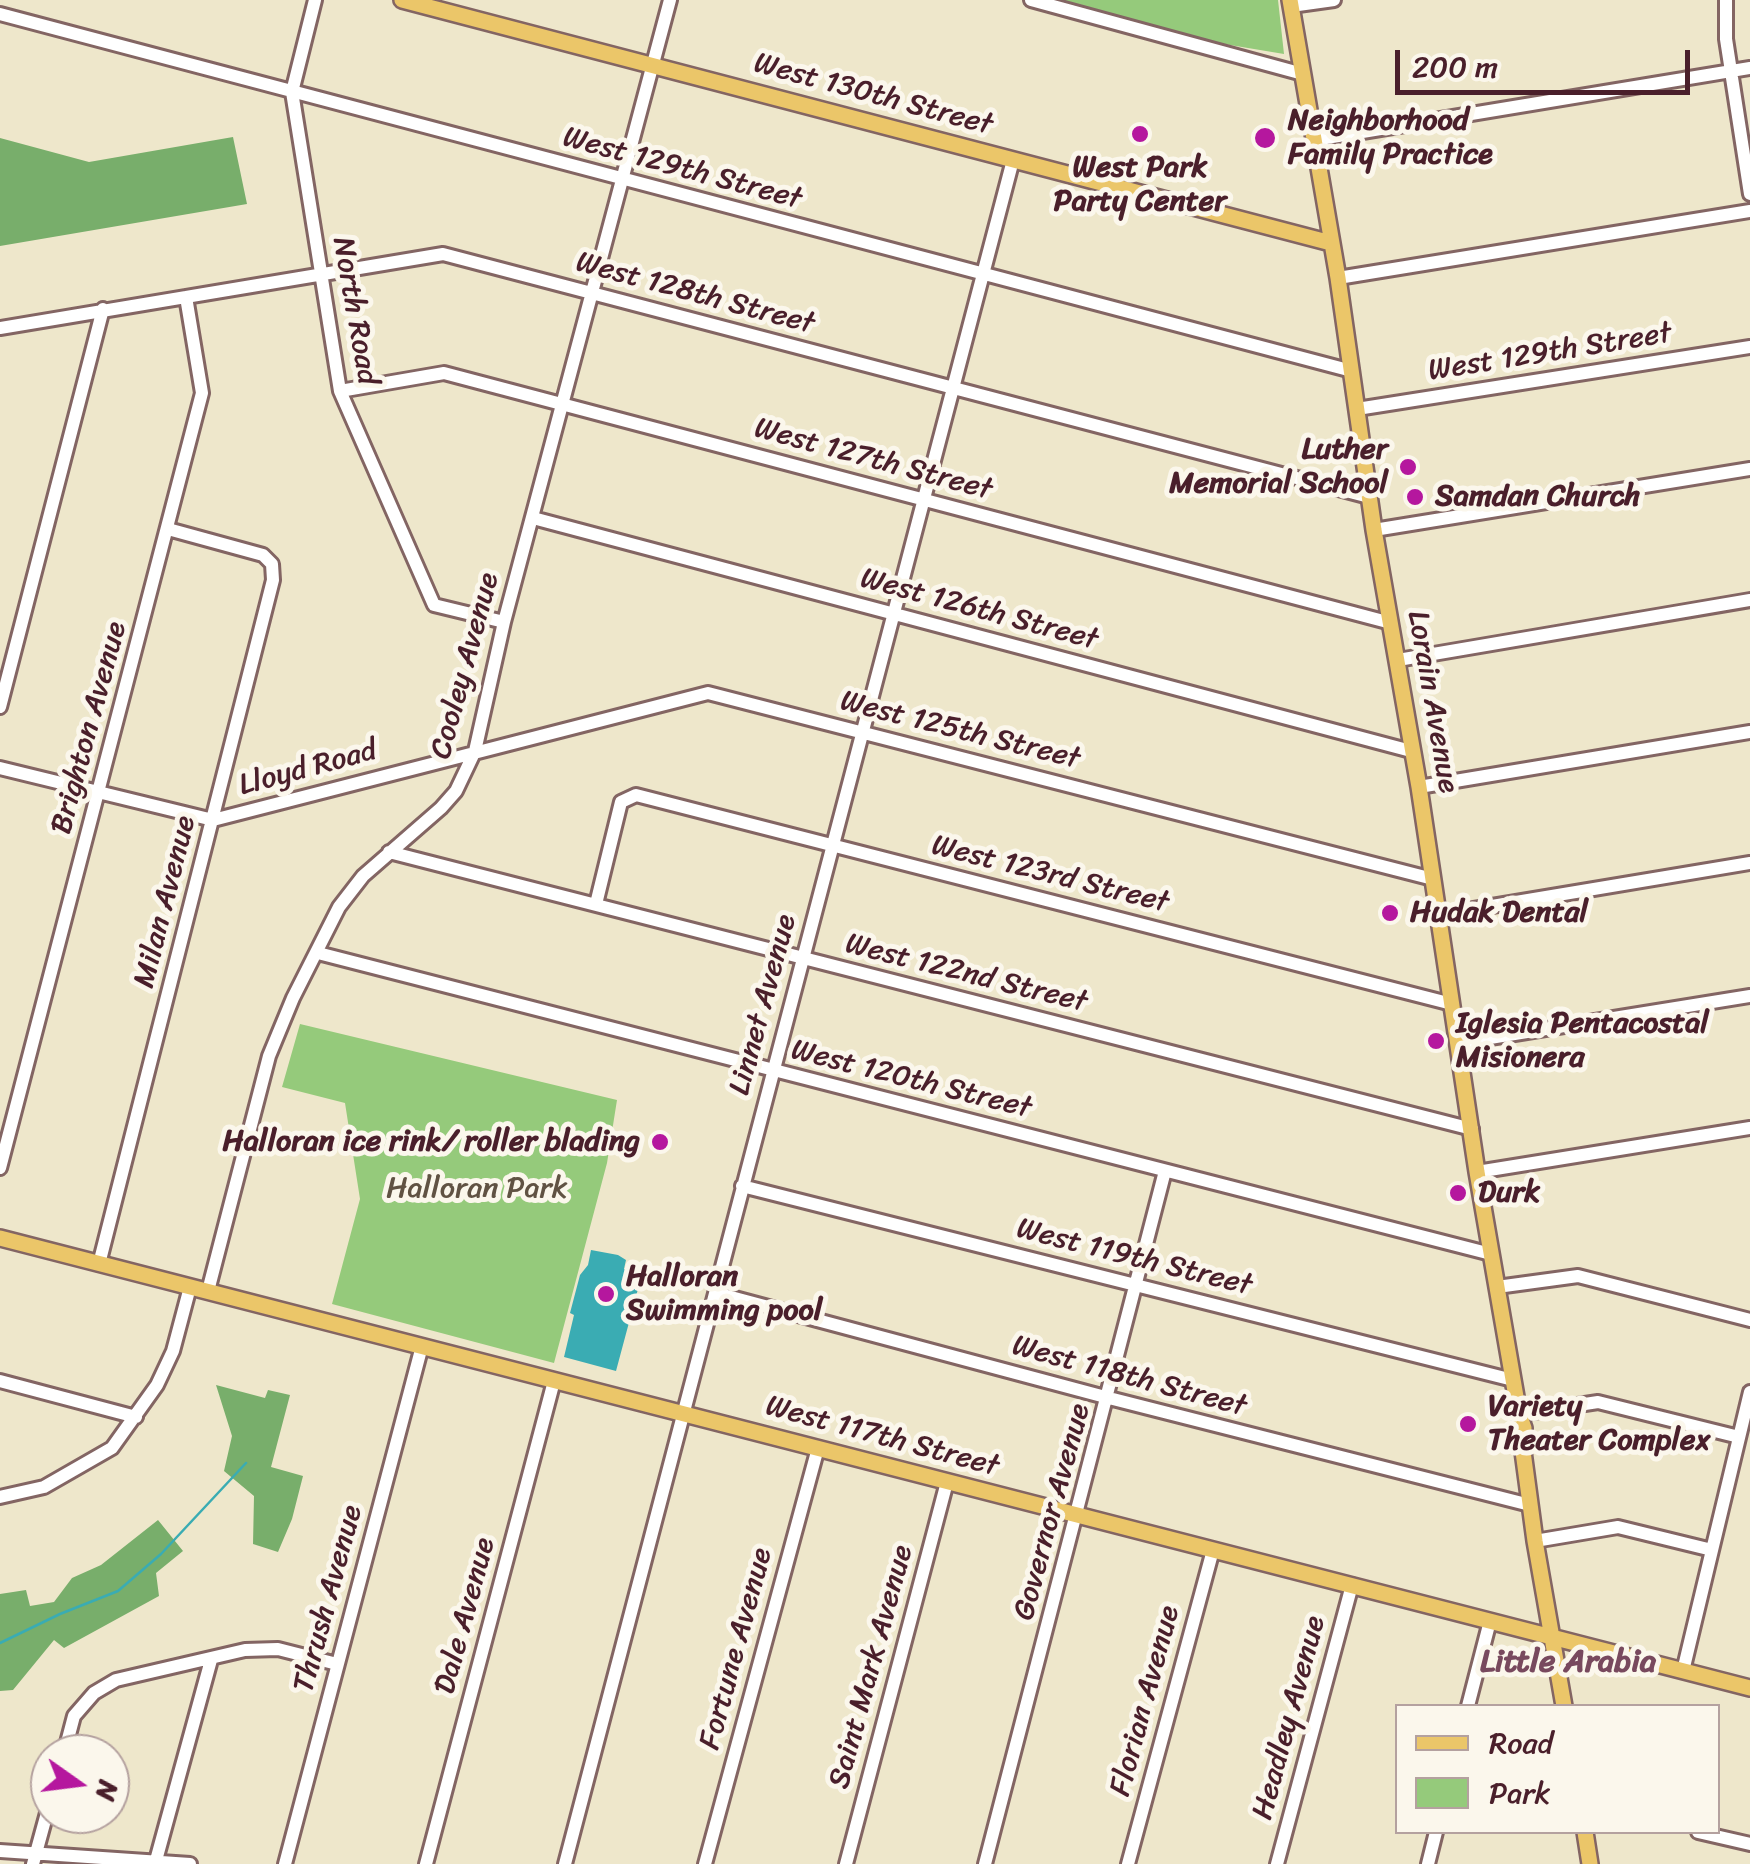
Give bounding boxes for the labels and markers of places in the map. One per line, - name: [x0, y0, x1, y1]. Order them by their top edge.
- place label: Neighborhood Family Practice: [1288, 103, 1493, 174]
- marker: West Park Party Center: [1129, 123, 1151, 145]
- marker: Neighborhood Family Practice: [1252, 125, 1278, 151]
- place label: West Park Party Center: [1054, 150, 1226, 220]
- place label: Luther Memorial School: [1169, 432, 1388, 502]
- marker: Luther Memorial School: [1397, 456, 1419, 478]
- place label: Samdan Church: [1435, 479, 1640, 515]
- marker: Samdan Church: [1404, 486, 1426, 508]
- place label: Hudak Dental: [1410, 895, 1588, 931]
- marker: Hudak Dental: [1379, 902, 1401, 924]
- place label: Iglesia Pentacostal Misionera: [1456, 1006, 1709, 1076]
- marker: Iglesia Pentacostal Misionera: [1425, 1030, 1447, 1052]
- place label: Halloran ice rink/ roller blading: [223, 1124, 640, 1160]
- marker: Halloran ice rink/ roller blading: [649, 1131, 671, 1153]
- place label: Durk: [1478, 1175, 1540, 1211]
- marker: Durk: [1447, 1182, 1469, 1204]
- place label: Halloran Swimming pool: [626, 1259, 822, 1330]
- marker: Halloran Swimming pool: [595, 1283, 617, 1305]
- place label: Variety Theater Complex: [1488, 1389, 1711, 1460]
- marker: Variety Theater Complex: [1457, 1413, 1479, 1435]

